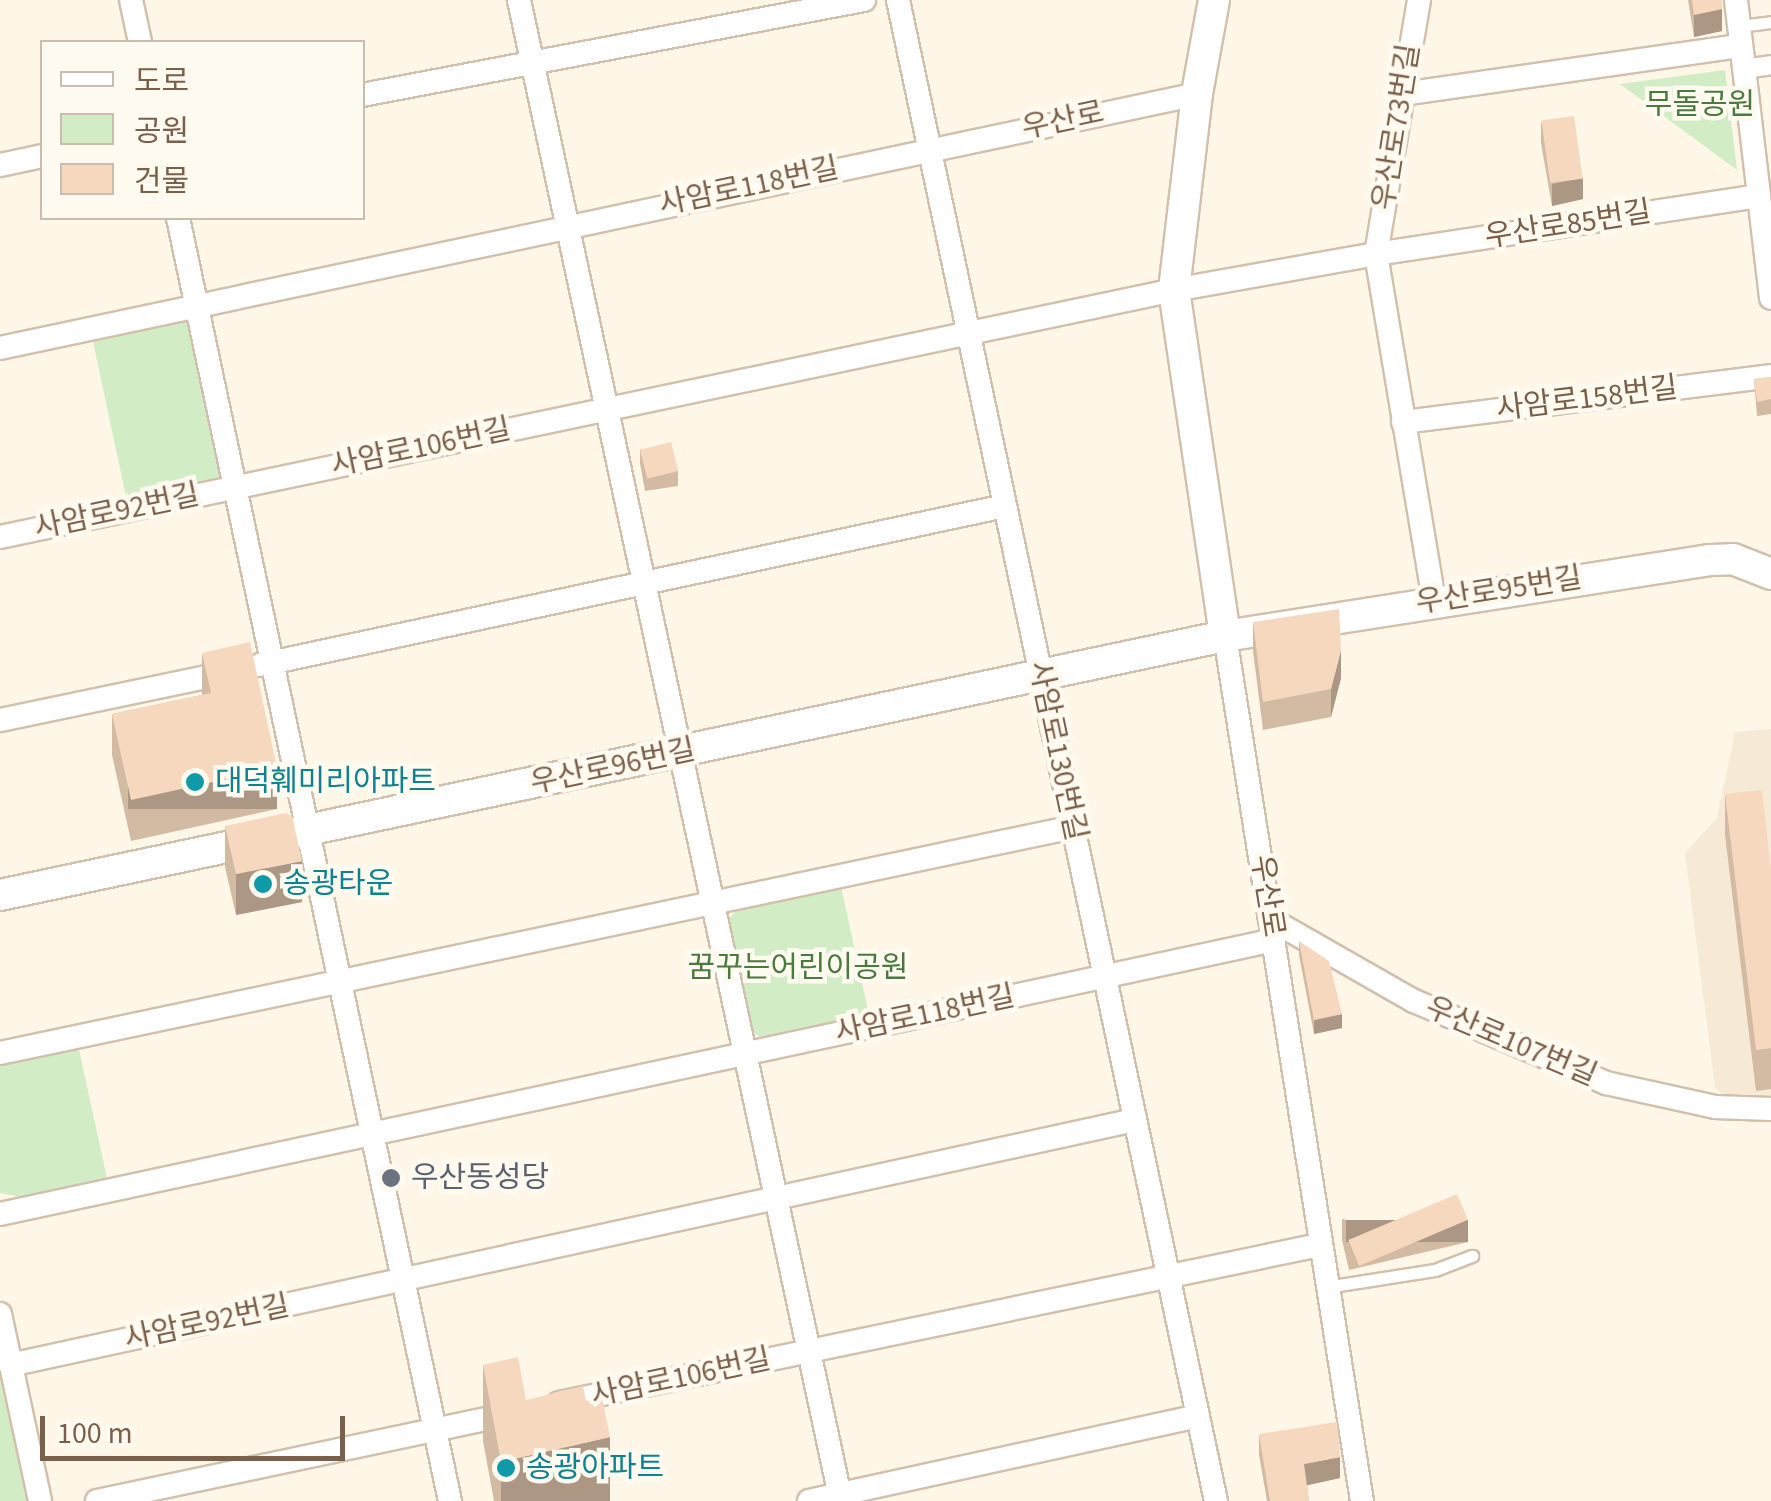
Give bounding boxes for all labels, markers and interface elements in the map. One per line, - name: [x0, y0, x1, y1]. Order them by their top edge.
- legend: [40, 40, 365, 220]
- street label: 우산로73번길: [1366, 41, 1428, 213]
- text: 도로: [134, 60, 189, 103]
- park label: 무돌공원: [1645, 87, 1755, 123]
- street label: 우산로: [1019, 95, 1107, 147]
- text: 공원: [134, 110, 189, 153]
- street label: 사암로118번길: [656, 150, 842, 224]
- text: 건물: [134, 160, 189, 203]
- street label: 우산로85번길: [1482, 194, 1654, 256]
- street label: 사암로158번길: [1494, 370, 1680, 428]
- street label: 사암로106번길: [328, 411, 514, 485]
- street label: 사암로92번길: [31, 477, 203, 547]
- street label: 우산로95번길: [1413, 560, 1585, 622]
- street label: 사암로130번길: [1020, 658, 1094, 844]
- street label: 우산로96번길: [527, 732, 699, 802]
- place label: 대덕훼미리아파트: [215, 764, 436, 800]
- marker: 대덕훼미리아파트: [184, 771, 206, 793]
- street label: 우산로: [1243, 852, 1291, 940]
- place label: 송광타운: [283, 866, 393, 902]
- marker: 송광타운: [252, 873, 274, 895]
- park label: 꿈꾸는어린이공원: [688, 950, 908, 986]
- street label: 사암로118번길: [832, 978, 1018, 1052]
- street label: 우산로107번길: [1420, 990, 1602, 1094]
- place label: 우산동성당: [411, 1160, 549, 1196]
- marker: 우산동성당: [380, 1167, 402, 1189]
- street label: 사암로92번길: [121, 1288, 293, 1358]
- street label: 사암로106번길: [588, 1341, 774, 1415]
- scale bar: [45, 1396, 350, 1458]
- text: 100 m: [57, 1412, 133, 1455]
- place label: 송광아파트: [526, 1450, 664, 1486]
- marker: 송광아파트: [495, 1457, 517, 1479]

